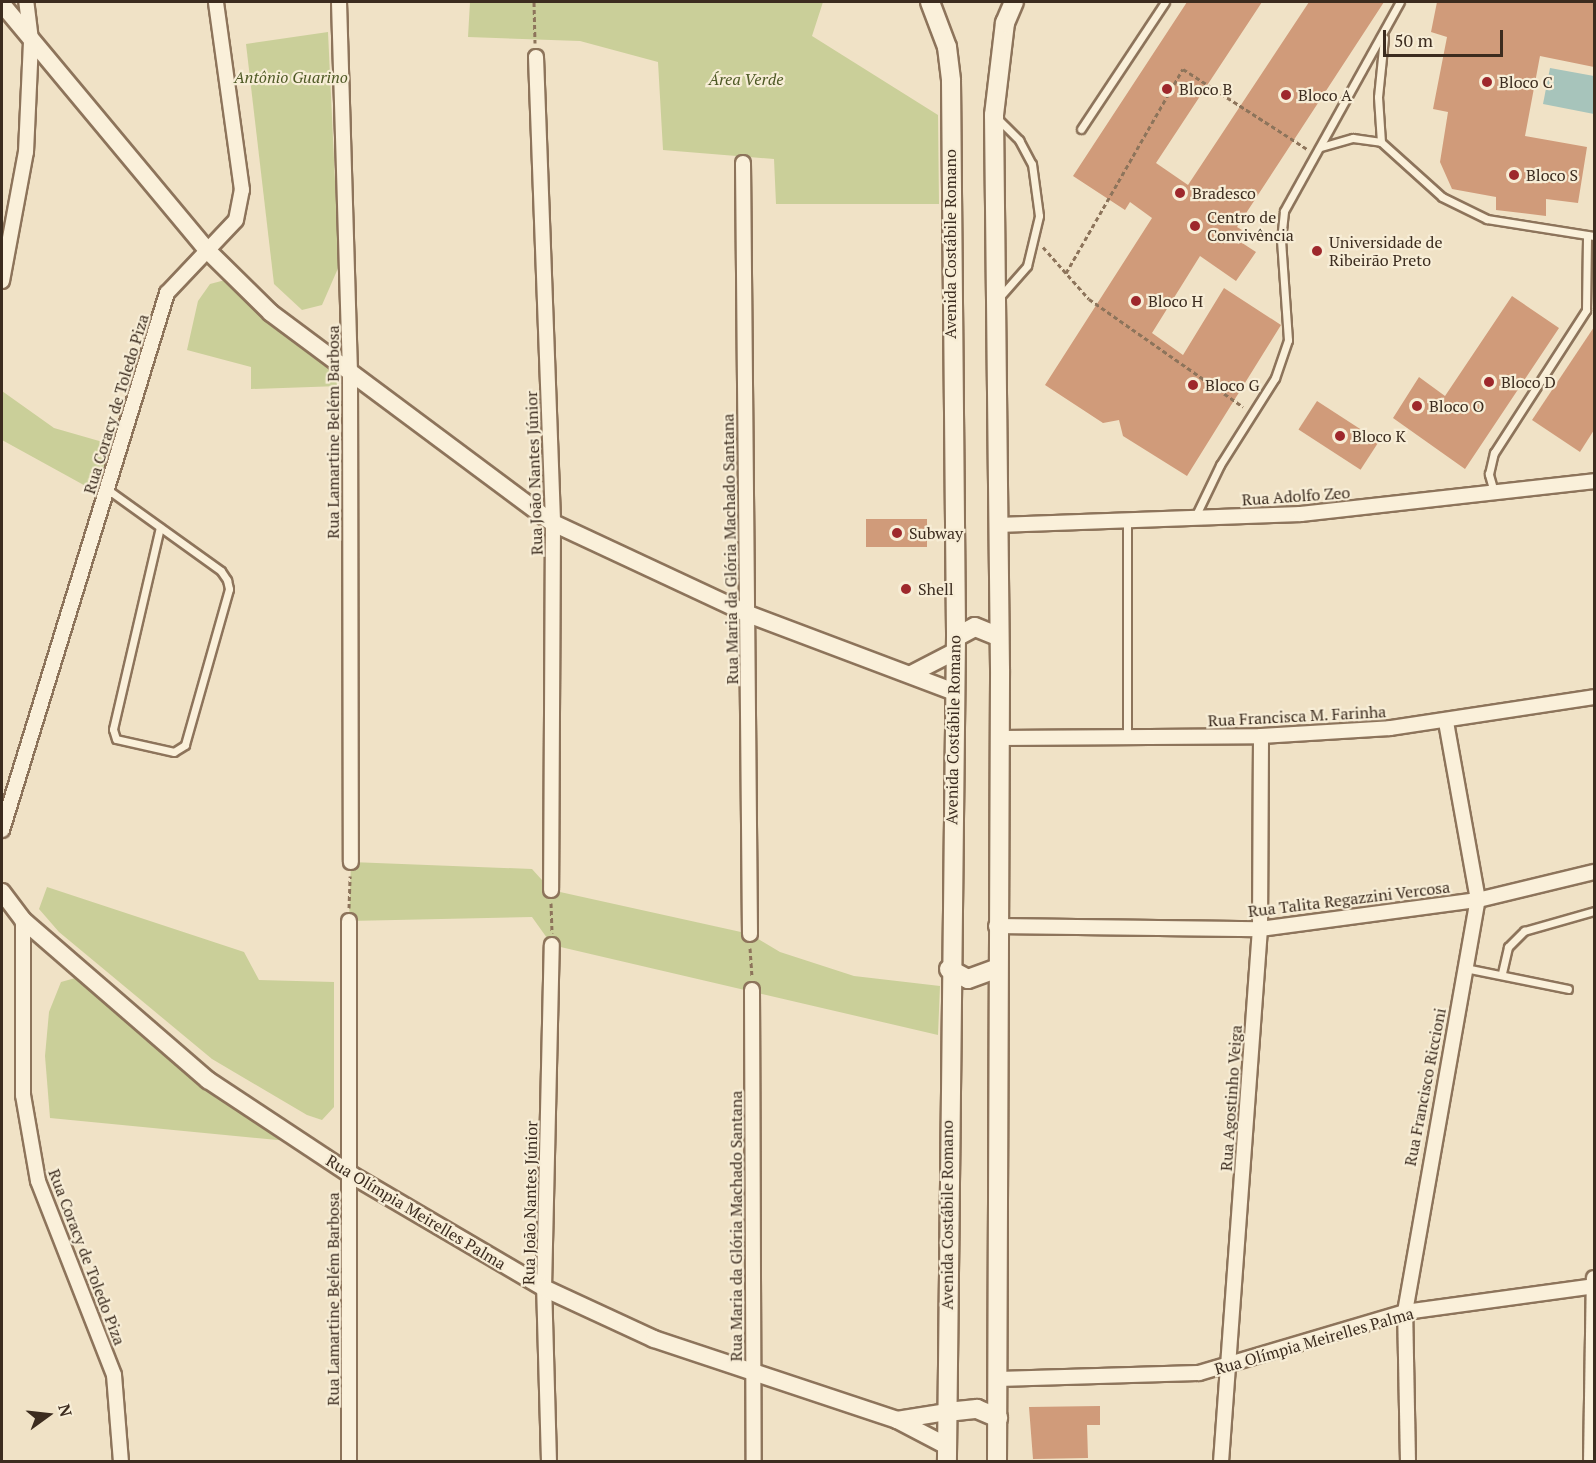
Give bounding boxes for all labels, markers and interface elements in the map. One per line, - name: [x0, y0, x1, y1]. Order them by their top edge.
- scale bar: [1386, 18, 1506, 56]
- text: 50 m: [1394, 28, 1433, 52]
- park label: Antônio Guarino: [234, 67, 348, 87]
- park label: Área Verde: [708, 69, 784, 89]
- place label: Bloco C: [1499, 72, 1553, 92]
- marker: Bloco C: [1480, 75, 1494, 89]
- place label: Bloco B: [1179, 79, 1232, 99]
- marker: Bloco B: [1160, 82, 1174, 96]
- place label: Bloco A: [1298, 85, 1352, 105]
- marker: Bloco A: [1279, 88, 1293, 102]
- street label: Avenida Costábile Romano: [940, 149, 960, 339]
- place label: Bloco S: [1526, 165, 1578, 185]
- marker: Bloco S: [1507, 168, 1521, 182]
- place label: Bradesco: [1192, 183, 1256, 203]
- marker: Bradesco: [1173, 186, 1187, 200]
- place label: Centro de Convivência: [1207, 207, 1294, 245]
- marker: Centro de Convivência: [1188, 219, 1202, 233]
- place label: Universidade de Ribeirão Preto: [1329, 232, 1443, 270]
- marker: Universidade de Ribeirão Preto: [1310, 244, 1324, 258]
- place label: Bloco H: [1148, 291, 1203, 311]
- marker: Bloco H: [1129, 294, 1143, 308]
- street label: Rua Coracy de Toledo Piza: [79, 312, 153, 496]
- street label: Rua Lamartine Belém Barbosa: [323, 325, 343, 539]
- place label: Bloco D: [1501, 372, 1556, 392]
- place label: Bloco G: [1205, 375, 1259, 395]
- marker: Bloco D: [1482, 375, 1496, 389]
- marker: Bloco G: [1186, 378, 1200, 392]
- street label: Rua João Nantes Júnior: [522, 390, 546, 556]
- place label: Bloco O: [1429, 396, 1484, 416]
- marker: Bloco O: [1410, 399, 1424, 413]
- street label: Rua Maria da Glória Machado Santana: [718, 413, 742, 685]
- place label: Bloco K: [1352, 426, 1406, 446]
- marker: Bloco K: [1333, 429, 1347, 443]
- street label: Rua Adolfo Zeo: [1241, 483, 1351, 509]
- place label: Subway: [909, 523, 963, 543]
- marker: Subway: [890, 526, 904, 540]
- place label: Shell: [918, 579, 954, 599]
- marker: Shell: [899, 582, 913, 596]
- street label: Avenida Costábile Romano: [942, 635, 964, 825]
- street label: Rua Francisca M. Farinha: [1207, 702, 1387, 730]
- street label: Rua Talita Regazzini Vercosa: [1247, 877, 1451, 921]
- street label: Rua Francisco Riccioni: [1400, 1006, 1450, 1168]
- street label: Rua Agostinho Veiga: [1216, 1024, 1246, 1172]
- street label: Rua Maria da Glória Machado Santana: [726, 1091, 746, 1361]
- street label: Avenida Costábile Romano: [937, 1120, 957, 1310]
- street label: Rua João Nantes Júnior: [519, 1121, 541, 1285]
- street label: Rua Olímpia Meirelles Palma: [323, 1151, 509, 1273]
- street label: Rua Coracy de Toledo Piza: [45, 1166, 129, 1348]
- street label: Rua Lamartine Belém Barbosa: [323, 1192, 343, 1406]
- street label: Rua Olímpia Meirelles Palma: [1212, 1303, 1416, 1379]
- north arrow: [18, 1385, 78, 1445]
- text: N: [53, 1402, 78, 1419]

